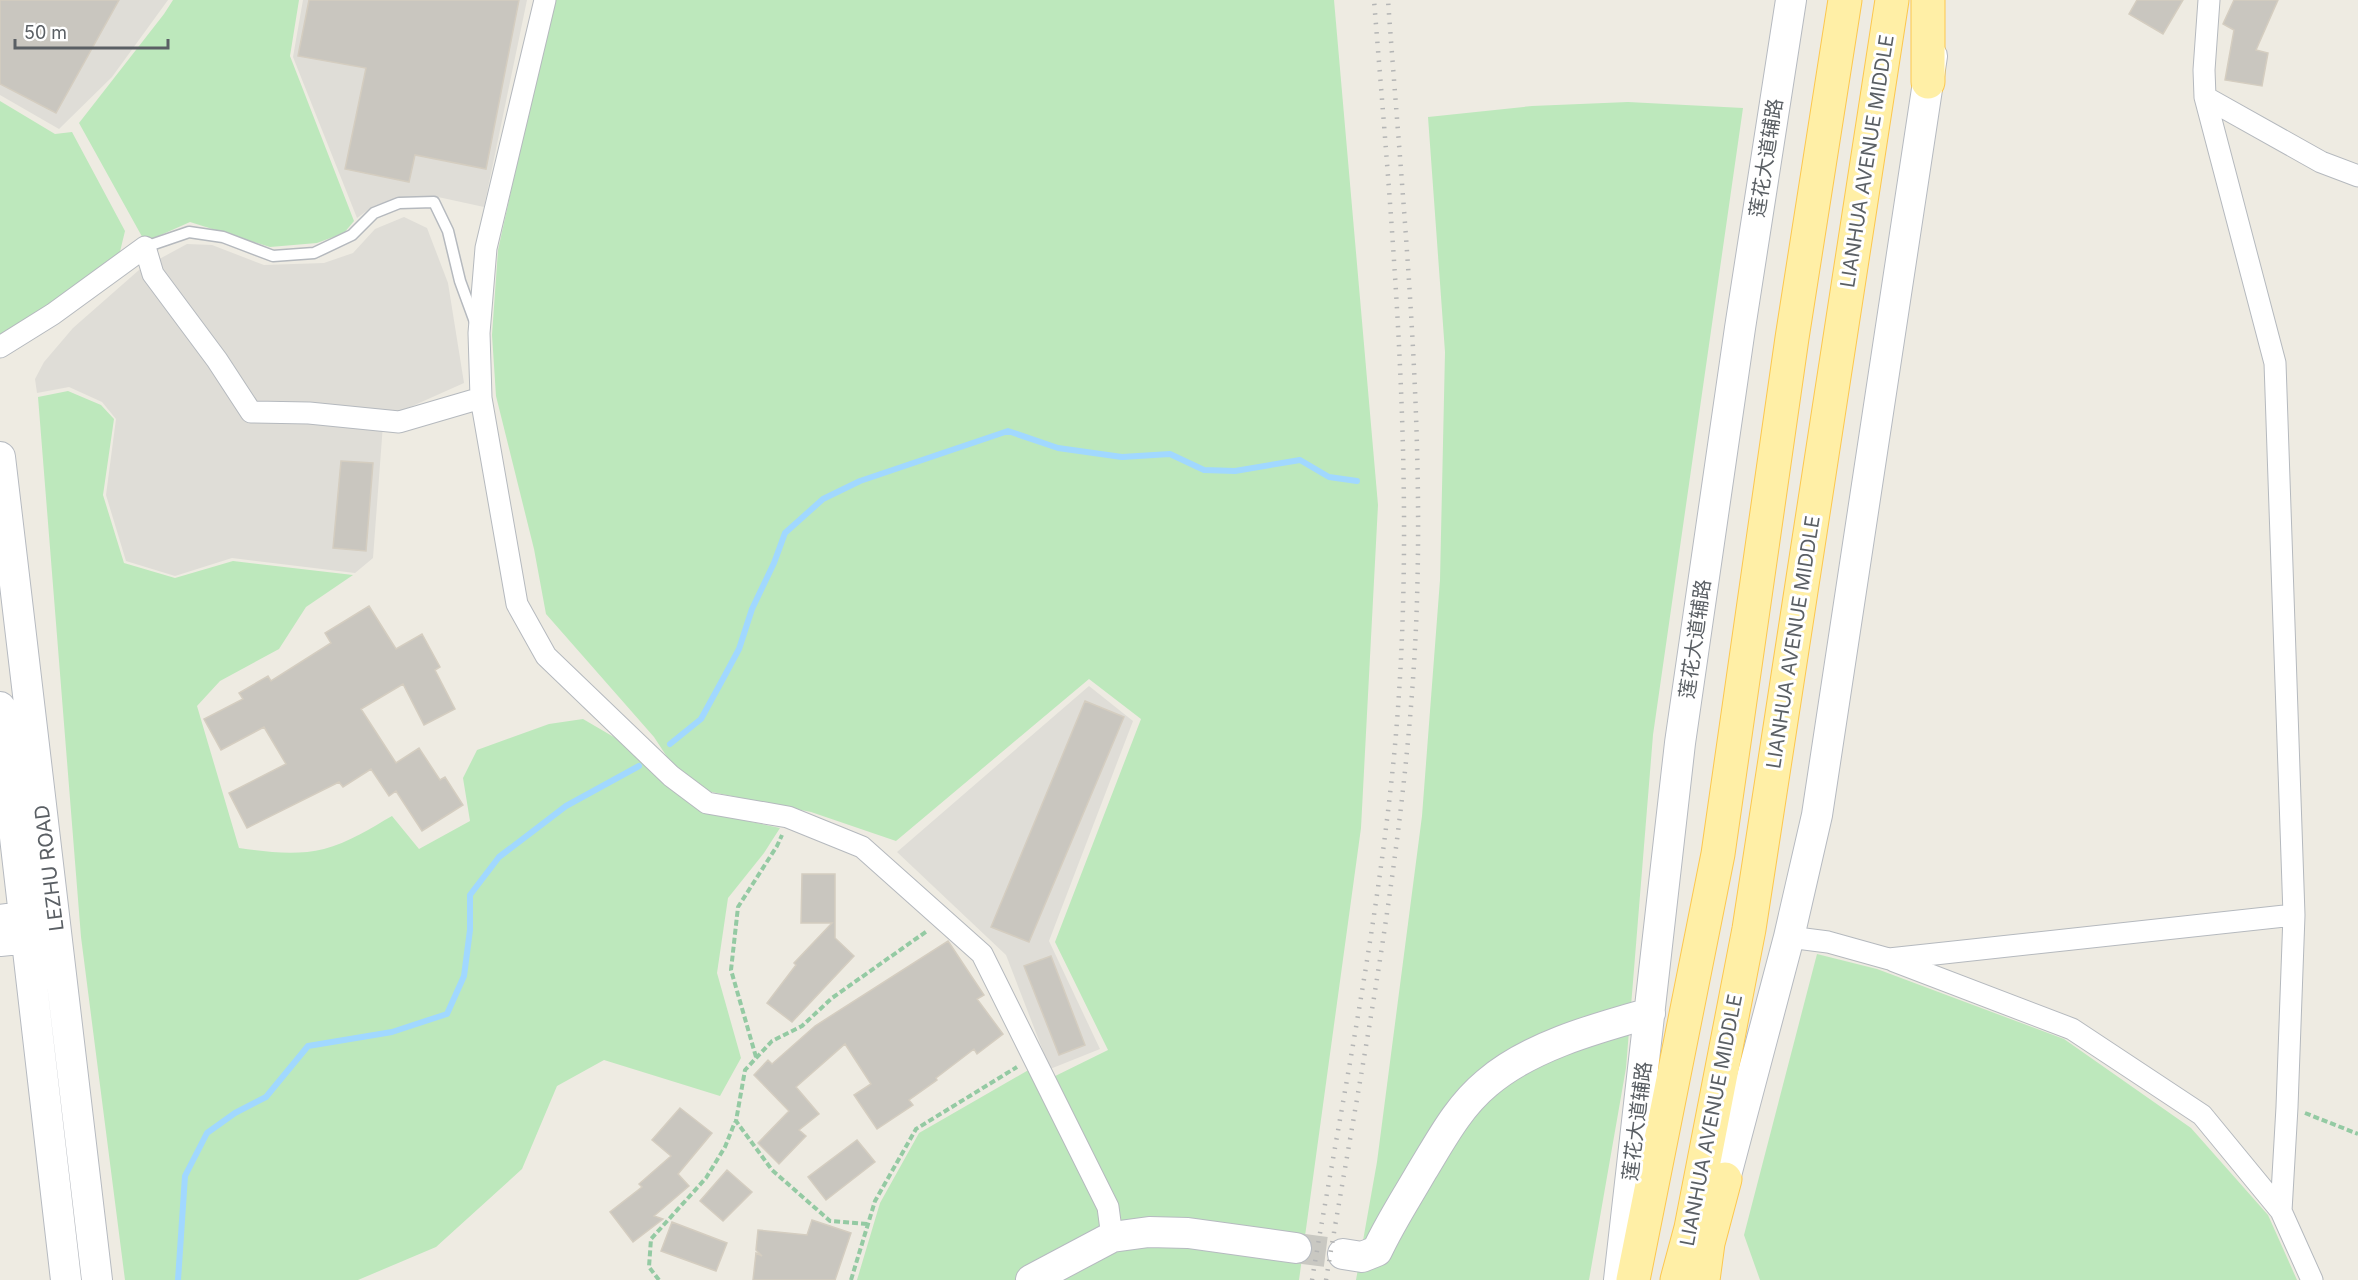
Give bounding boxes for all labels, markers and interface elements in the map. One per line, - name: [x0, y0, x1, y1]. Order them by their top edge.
- scale bar: [15, 12, 168, 50]
- text: 50 m: [24, 22, 67, 43]
- street label: LIANHUA AVENUE MIDDLE: [1835, 33, 1899, 289]
- street label: 莲花大道辅路: [1745, 97, 1787, 219]
- street label: LIANHUA AVENUE MIDDLE: [1761, 514, 1825, 770]
- street label: 莲花大道辅路: [1675, 578, 1715, 700]
- street label: LEZHU ROAD: [29, 804, 69, 932]
- street label: LIANHUA AVENUE MIDDLE: [1675, 992, 1747, 1248]
- street label: 莲花大道辅路: [1618, 1060, 1656, 1182]

